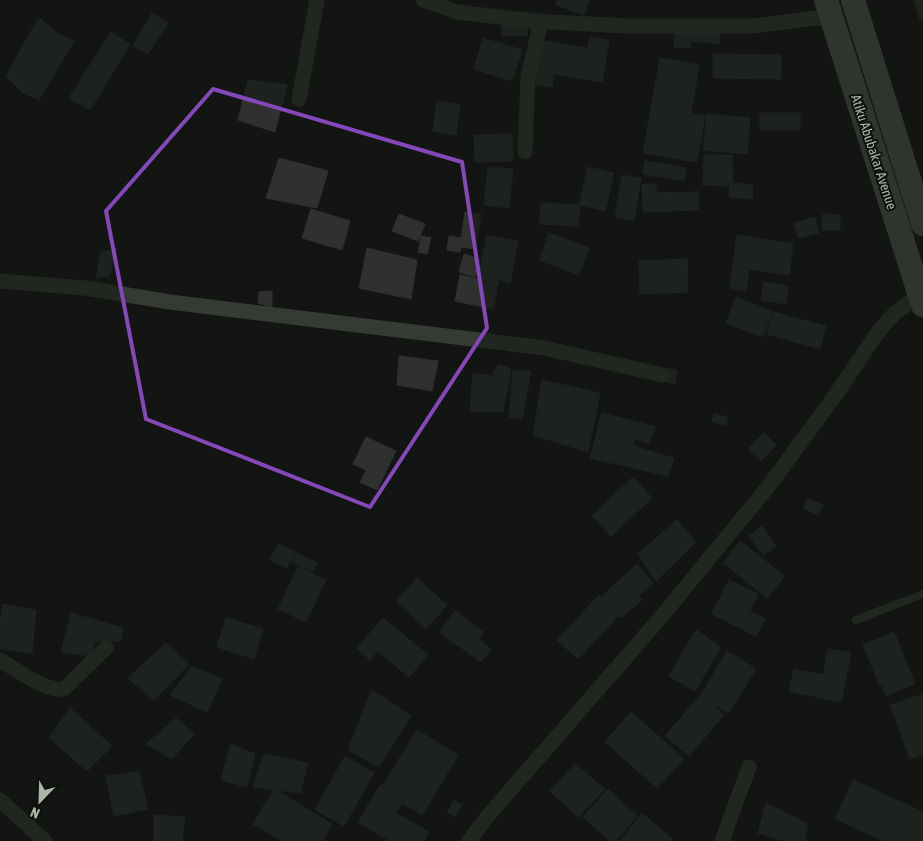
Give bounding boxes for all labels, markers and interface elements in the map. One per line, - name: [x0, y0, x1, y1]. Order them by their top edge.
- street label: Atiku Abubakar Avenue: [848, 93, 900, 211]
- north arrow: [15, 776, 65, 826]
- text: N: [28, 804, 42, 822]

